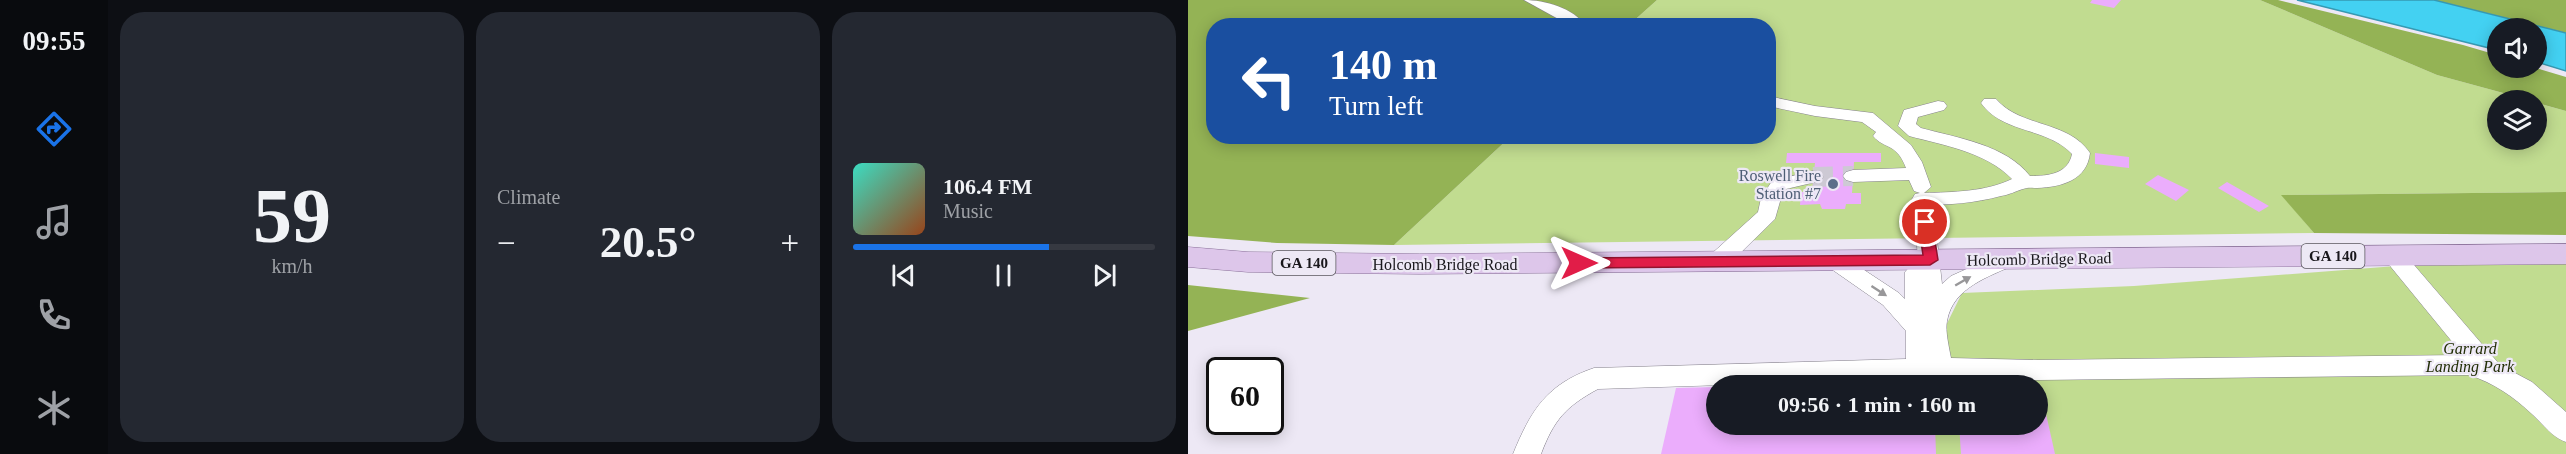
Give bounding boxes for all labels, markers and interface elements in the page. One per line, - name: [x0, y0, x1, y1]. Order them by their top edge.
- map controls: [2487, 18, 2547, 150]
- button: sound: [2487, 18, 2547, 78]
- text: 09:55: [23, 26, 86, 56]
- icon: left: [1230, 42, 1308, 120]
- text: 140 m: [1329, 42, 1438, 88]
- button: layers: [2487, 90, 2547, 150]
- text: Turn left: [1329, 91, 1423, 121]
- icon: directions: [33, 108, 75, 150]
- place label: Roswell Fire Station #7: [1739, 167, 1821, 202]
- text: 59: [253, 172, 331, 259]
- text: 106.4 FM: [943, 174, 1032, 199]
- marker: Roswell Fire Station #7: [1826, 177, 1840, 191]
- text: Climate: [497, 186, 560, 208]
- pin: [1899, 196, 1950, 247]
- text: Music: [943, 200, 993, 222]
- icon: music: [33, 201, 75, 243]
- icon: arrive: [1908, 205, 1941, 238]
- text: 20.5°: [600, 217, 696, 267]
- text: −: [497, 225, 516, 261]
- text: +: [780, 225, 799, 261]
- position arrow: [1547, 231, 1611, 295]
- road number: GA 140: [2302, 244, 2364, 268]
- street label: Holcomb Bridge Road: [1966, 249, 2112, 270]
- road number: GA 140: [1272, 251, 1336, 275]
- text: km/h: [271, 255, 313, 277]
- street label: Holcomb Bridge Road: [1373, 256, 1517, 274]
- icon: previous: [887, 259, 920, 292]
- icon: pause: [987, 259, 1020, 292]
- icon: next: [1088, 259, 1121, 292]
- one-way arrow: [1955, 276, 1972, 286]
- one-way arrow: [1871, 285, 1887, 296]
- icon: phone: [33, 294, 75, 336]
- park label: Garrard Landing Park: [2425, 340, 2515, 376]
- speed limit sign: 60: [1206, 357, 1284, 435]
- icon: climate: [33, 387, 75, 429]
- text: 09:56 · 1 min · 160 m: [1778, 392, 1976, 417]

